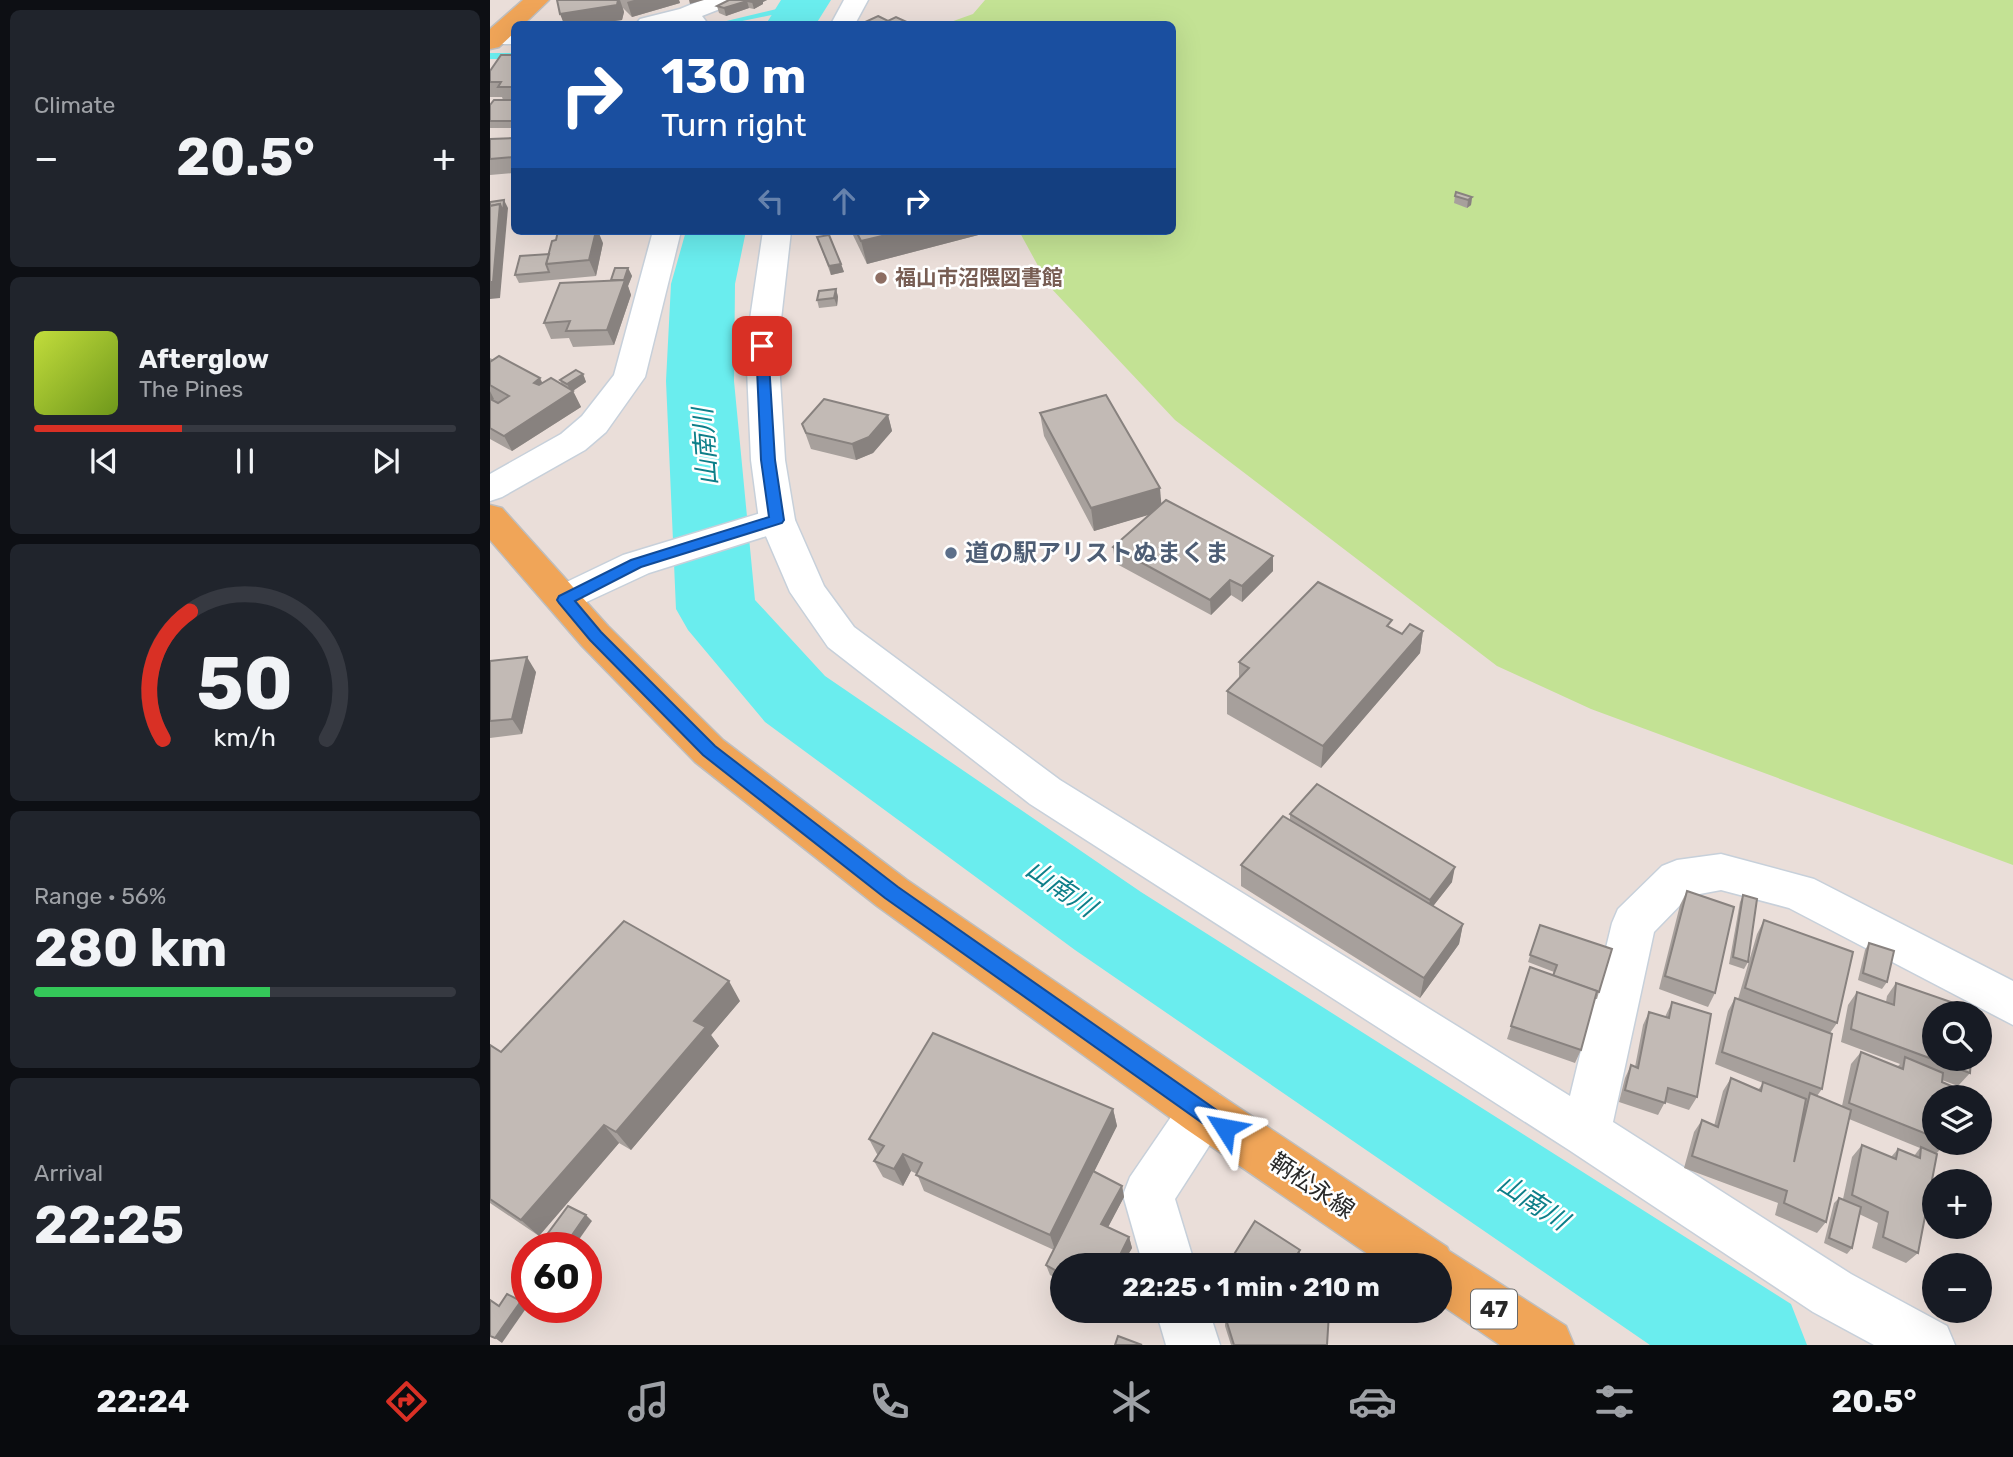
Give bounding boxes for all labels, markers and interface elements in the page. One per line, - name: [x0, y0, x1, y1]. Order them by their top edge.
- text: 130 m: [661, 47, 806, 105]
- icon: right: [546, 49, 637, 140]
- text: Climate: [34, 91, 115, 119]
- text: Turn right: [661, 106, 806, 144]
- text: 20.5°: [176, 126, 315, 188]
- text: −: [34, 135, 59, 181]
- text: +: [432, 135, 456, 181]
- icon: left: [752, 182, 790, 220]
- icon: ahead: [825, 182, 863, 220]
- icon: right: [898, 182, 936, 220]
- place label: 福山市沼隈図書館: [895, 265, 1063, 290]
- marker: 福山市沼隈図書館: [873, 270, 889, 286]
- pin: [732, 316, 792, 376]
- icon: arrive: [743, 327, 781, 365]
- text: Afterglow: [139, 344, 269, 375]
- text: The Pines: [139, 375, 243, 403]
- water label: 山南川: [687, 404, 724, 487]
- icon: previous: [85, 442, 123, 480]
- icon: pause: [226, 442, 264, 480]
- icon: next: [367, 442, 405, 480]
- place label: 道の駅アリストぬまくま: [965, 539, 1229, 567]
- marker: 道の駅アリストぬまくま: [943, 545, 959, 561]
- text: 50: [197, 641, 293, 727]
- text: km/h: [214, 722, 276, 751]
- water label: 山南川: [1020, 853, 1104, 925]
- text: Range · 56%: [34, 882, 166, 910]
- text: 280 km: [34, 917, 228, 979]
- map controls: [1922, 1001, 1992, 1323]
- button: search: [1922, 1001, 1992, 1071]
- button: layers: [1922, 1085, 1992, 1155]
- position arrow: [1188, 1091, 1262, 1165]
- street label: 鞆松永線: [1264, 1148, 1360, 1224]
- text: Arrival: [34, 1159, 103, 1187]
- water label: 山南川: [1492, 1168, 1576, 1238]
- button: +: [1922, 1169, 1992, 1239]
- text: 22:25: [34, 1194, 184, 1256]
- speed limit sign: 60: [511, 1232, 602, 1323]
- button: −: [1922, 1253, 1992, 1323]
- text: 22:25 · 1 min · 210 m: [1122, 1272, 1380, 1303]
- road number: 47: [1471, 1290, 1517, 1328]
- icon: directions: [382, 1377, 431, 1426]
- icon: music: [624, 1377, 673, 1426]
- icon: phone: [865, 1377, 914, 1426]
- icon: climate: [1107, 1377, 1156, 1426]
- icon: car: [1348, 1377, 1397, 1426]
- icon: filters: [1590, 1377, 1639, 1426]
- text: 22:24: [96, 1382, 190, 1420]
- text: 20.5°: [1831, 1382, 1917, 1420]

